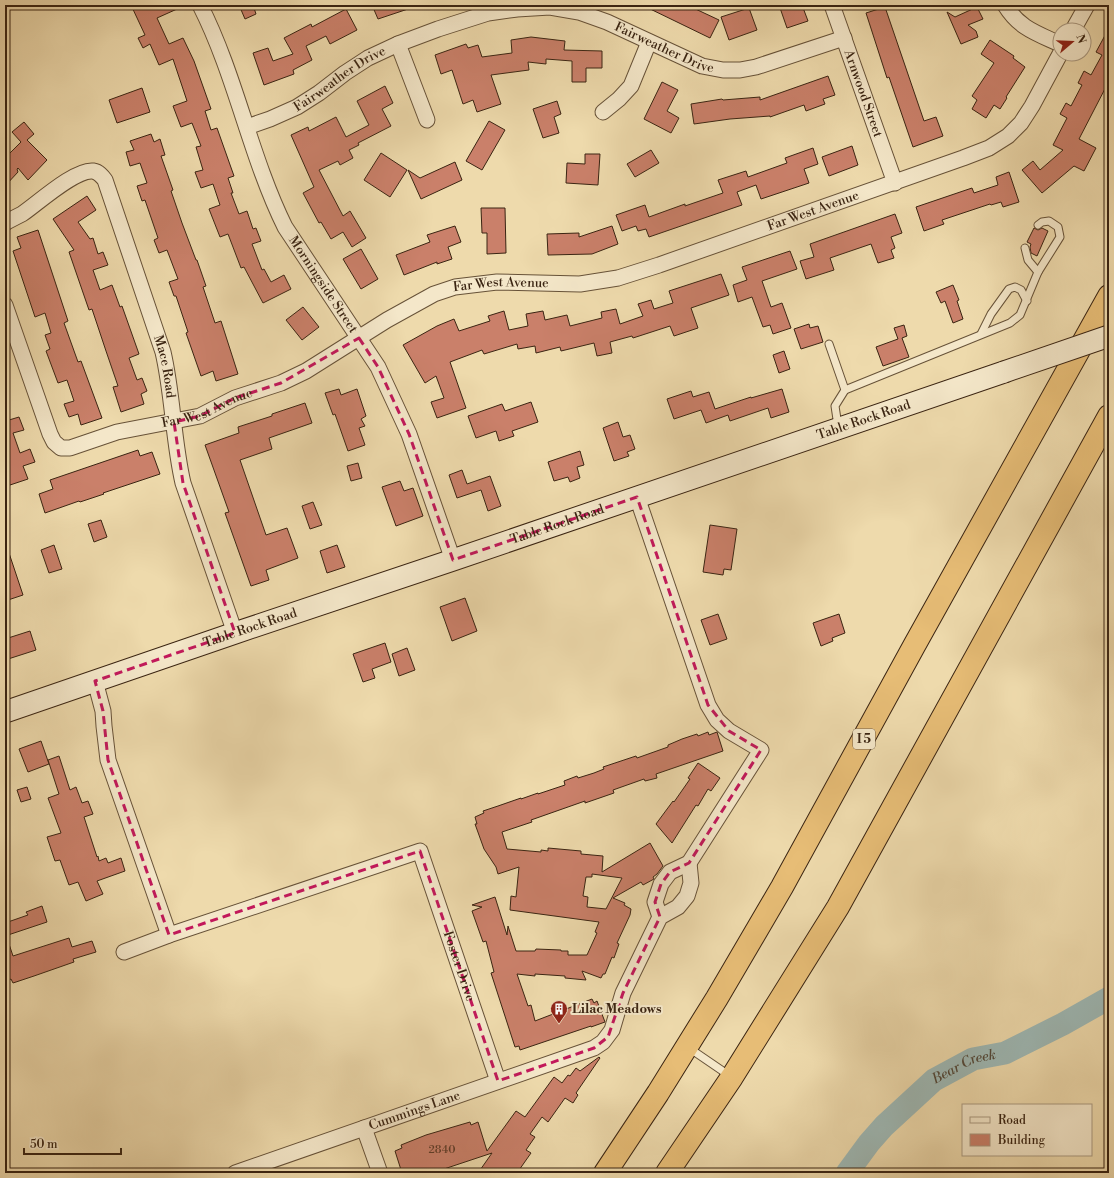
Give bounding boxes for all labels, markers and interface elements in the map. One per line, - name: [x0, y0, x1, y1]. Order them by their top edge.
- street label: Fairweather Drive: [612, 19, 716, 76]
- north arrow: [1052, 22, 1092, 62]
- text: N: [1072, 33, 1089, 46]
- street label: Fairweather Drive: [291, 43, 388, 115]
- street label: Arnwood Street: [840, 47, 886, 140]
- street label: Far West Avenue: [765, 187, 861, 234]
- street label: Morningside Street: [285, 233, 361, 336]
- street label: Far West Avenue: [452, 274, 549, 295]
- street label: Mace Road: [150, 333, 179, 400]
- street label: Far West Avenue: [160, 385, 255, 431]
- street label: Table Rock Road: [815, 396, 913, 443]
- street label: Table Rock Road: [508, 501, 607, 548]
- street label: Table Rock Road: [201, 605, 300, 651]
- road number: I 5: [853, 729, 875, 749]
- street label: Foster Drive: [440, 929, 479, 1004]
- building icon: Lilac Meadows: [549, 999, 569, 1024]
- place label: Lilac Meadows: [572, 1001, 662, 1017]
- water label: Bear Creek: [928, 1046, 997, 1089]
- street label: Cummings Lane: [367, 1087, 463, 1134]
- legend: [962, 1104, 1092, 1156]
- text: Road: [998, 1113, 1026, 1128]
- scale bar: [24, 1130, 121, 1156]
- text: Building: [997, 1133, 1046, 1148]
- text: 50 m: [30, 1137, 58, 1152]
- house number: 2840: [428, 1143, 456, 1157]

